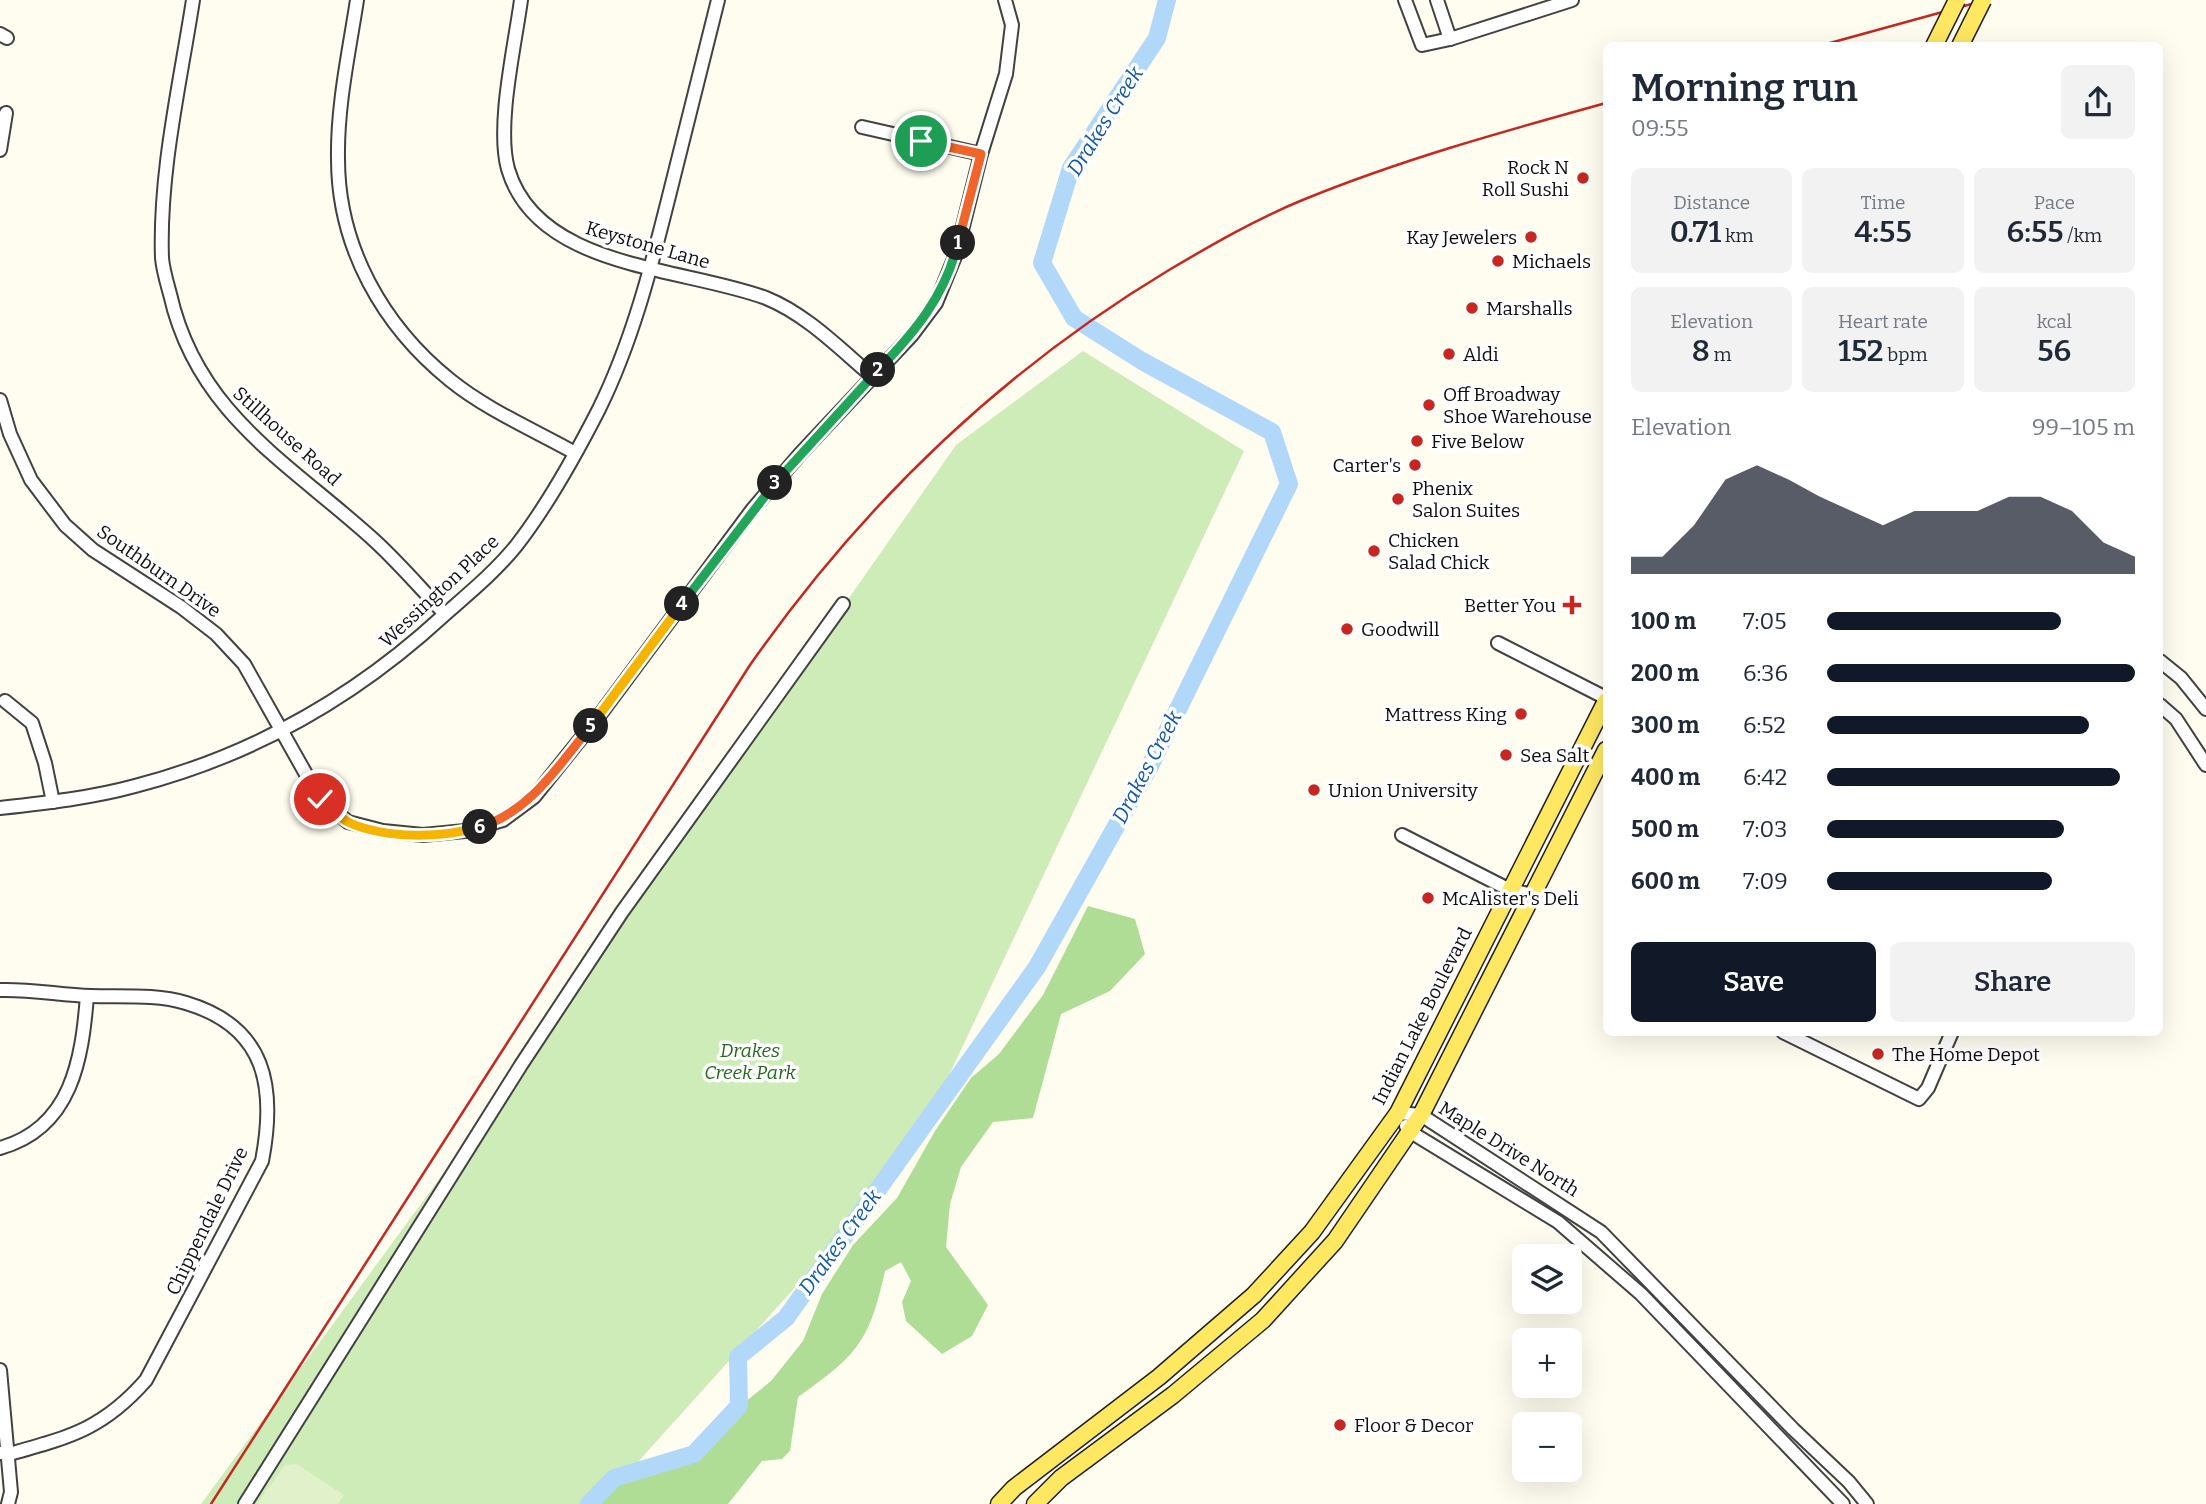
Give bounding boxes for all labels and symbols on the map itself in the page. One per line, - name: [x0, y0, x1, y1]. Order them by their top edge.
- water label: Drakes Creek: [1061, 61, 1149, 180]
- pin: [891, 111, 951, 171]
- place label: Rock N Roll Sushi: [1482, 156, 1569, 201]
- marker: Rock N Roll Sushi: [1575, 170, 1591, 186]
- street label: Keystone Lane: [583, 216, 713, 274]
- pin: 1: [940, 226, 976, 260]
- place label: Kay Jewelers: [1406, 226, 1517, 249]
- marker: Kay Jewelers: [1523, 229, 1539, 245]
- place label: Michaels: [1512, 250, 1591, 273]
- marker: Michaels: [1490, 253, 1506, 269]
- place label: Marshalls: [1486, 297, 1572, 320]
- marker: Marshalls: [1464, 300, 1480, 316]
- place label: Aldi: [1463, 343, 1499, 366]
- marker: Aldi: [1441, 346, 1457, 362]
- pin: 2: [860, 352, 896, 388]
- street label: Stillhouse Road: [228, 382, 346, 490]
- place label: Off Broadway Shoe Warehouse: [1443, 383, 1592, 428]
- marker: Off Broadway Shoe Warehouse: [1421, 397, 1437, 413]
- place label: Five Below: [1431, 430, 1525, 453]
- marker: Five Below: [1409, 433, 1425, 449]
- place label: Carter's: [1332, 454, 1401, 477]
- marker: Carter's: [1407, 457, 1423, 473]
- pin: 3: [758, 466, 792, 500]
- place label: Phenix Salon Suites: [1412, 477, 1520, 522]
- marker: Phenix Salon Suites: [1390, 491, 1406, 507]
- street label: Southburn Drive: [93, 520, 225, 622]
- place label: Chicken Salad Chick: [1388, 529, 1490, 574]
- street label: Wessington Place: [375, 530, 503, 652]
- marker: Chicken Salad Chick: [1366, 543, 1382, 559]
- pin: 4: [664, 586, 700, 622]
- place label: Better You: [1464, 594, 1556, 617]
- marker: Better You: [1562, 595, 1582, 615]
- place label: Goodwill: [1361, 618, 1439, 641]
- marker: Goodwill: [1339, 621, 1355, 637]
- place label: Mattress King: [1384, 703, 1507, 726]
- water label: Drakes Creek: [1106, 706, 1188, 828]
- marker: Mattress King: [1513, 706, 1529, 722]
- pin: 5: [574, 708, 608, 744]
- place label: Sea Salt: [1520, 744, 1590, 767]
- marker: Sea Salt: [1498, 747, 1514, 763]
- pin: [290, 769, 350, 829]
- place label: Union University: [1328, 779, 1479, 802]
- marker: Union University: [1306, 782, 1322, 798]
- pin: 6: [462, 810, 498, 844]
- place label: McAlister's Deli: [1442, 887, 1579, 910]
- marker: McAlister's Deli: [1420, 890, 1436, 906]
- street label: Indian Lake Boulevard: [1367, 923, 1477, 1109]
- park label: Drakes Creek Park: [704, 1039, 796, 1084]
- place label: The Home Depot: [1892, 1043, 2040, 1066]
- marker: The Home Depot: [1870, 1046, 1886, 1062]
- street label: Maple Drive North: [1435, 1097, 1584, 1202]
- street label: Chippendale Drive: [161, 1143, 253, 1299]
- water label: Drakes Creek: [793, 1184, 887, 1300]
- place label: Floor & Decor: [1354, 1414, 1474, 1437]
- marker: Floor & Decor: [1332, 1417, 1348, 1433]

